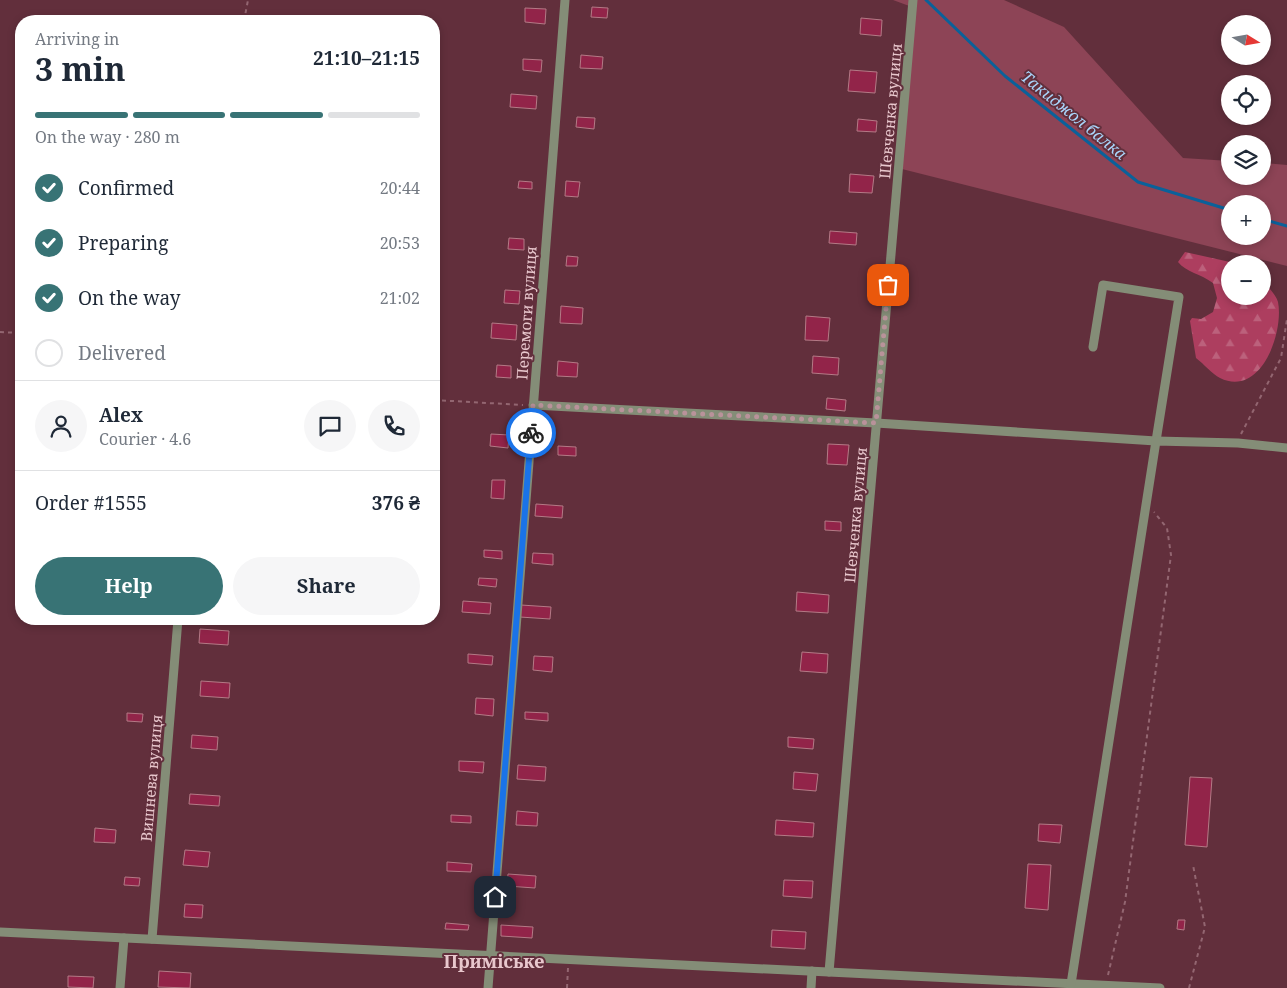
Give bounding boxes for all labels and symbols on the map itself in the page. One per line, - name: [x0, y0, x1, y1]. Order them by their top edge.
- north arrow: [1221, 15, 1271, 65]
- street label: Шевченка вулиця: [874, 42, 906, 180]
- water label: Такиджол балка: [1017, 66, 1131, 164]
- street label: Перемоги вулиця: [511, 245, 541, 381]
- pin: [867, 264, 909, 306]
- courier: [506, 408, 556, 458]
- street label: Шевченка вулиця: [839, 446, 871, 584]
- street label: Вишнева вулиця: [135, 714, 167, 842]
- pin: [474, 876, 516, 918]
- district label: Приміське: [444, 949, 545, 973]

